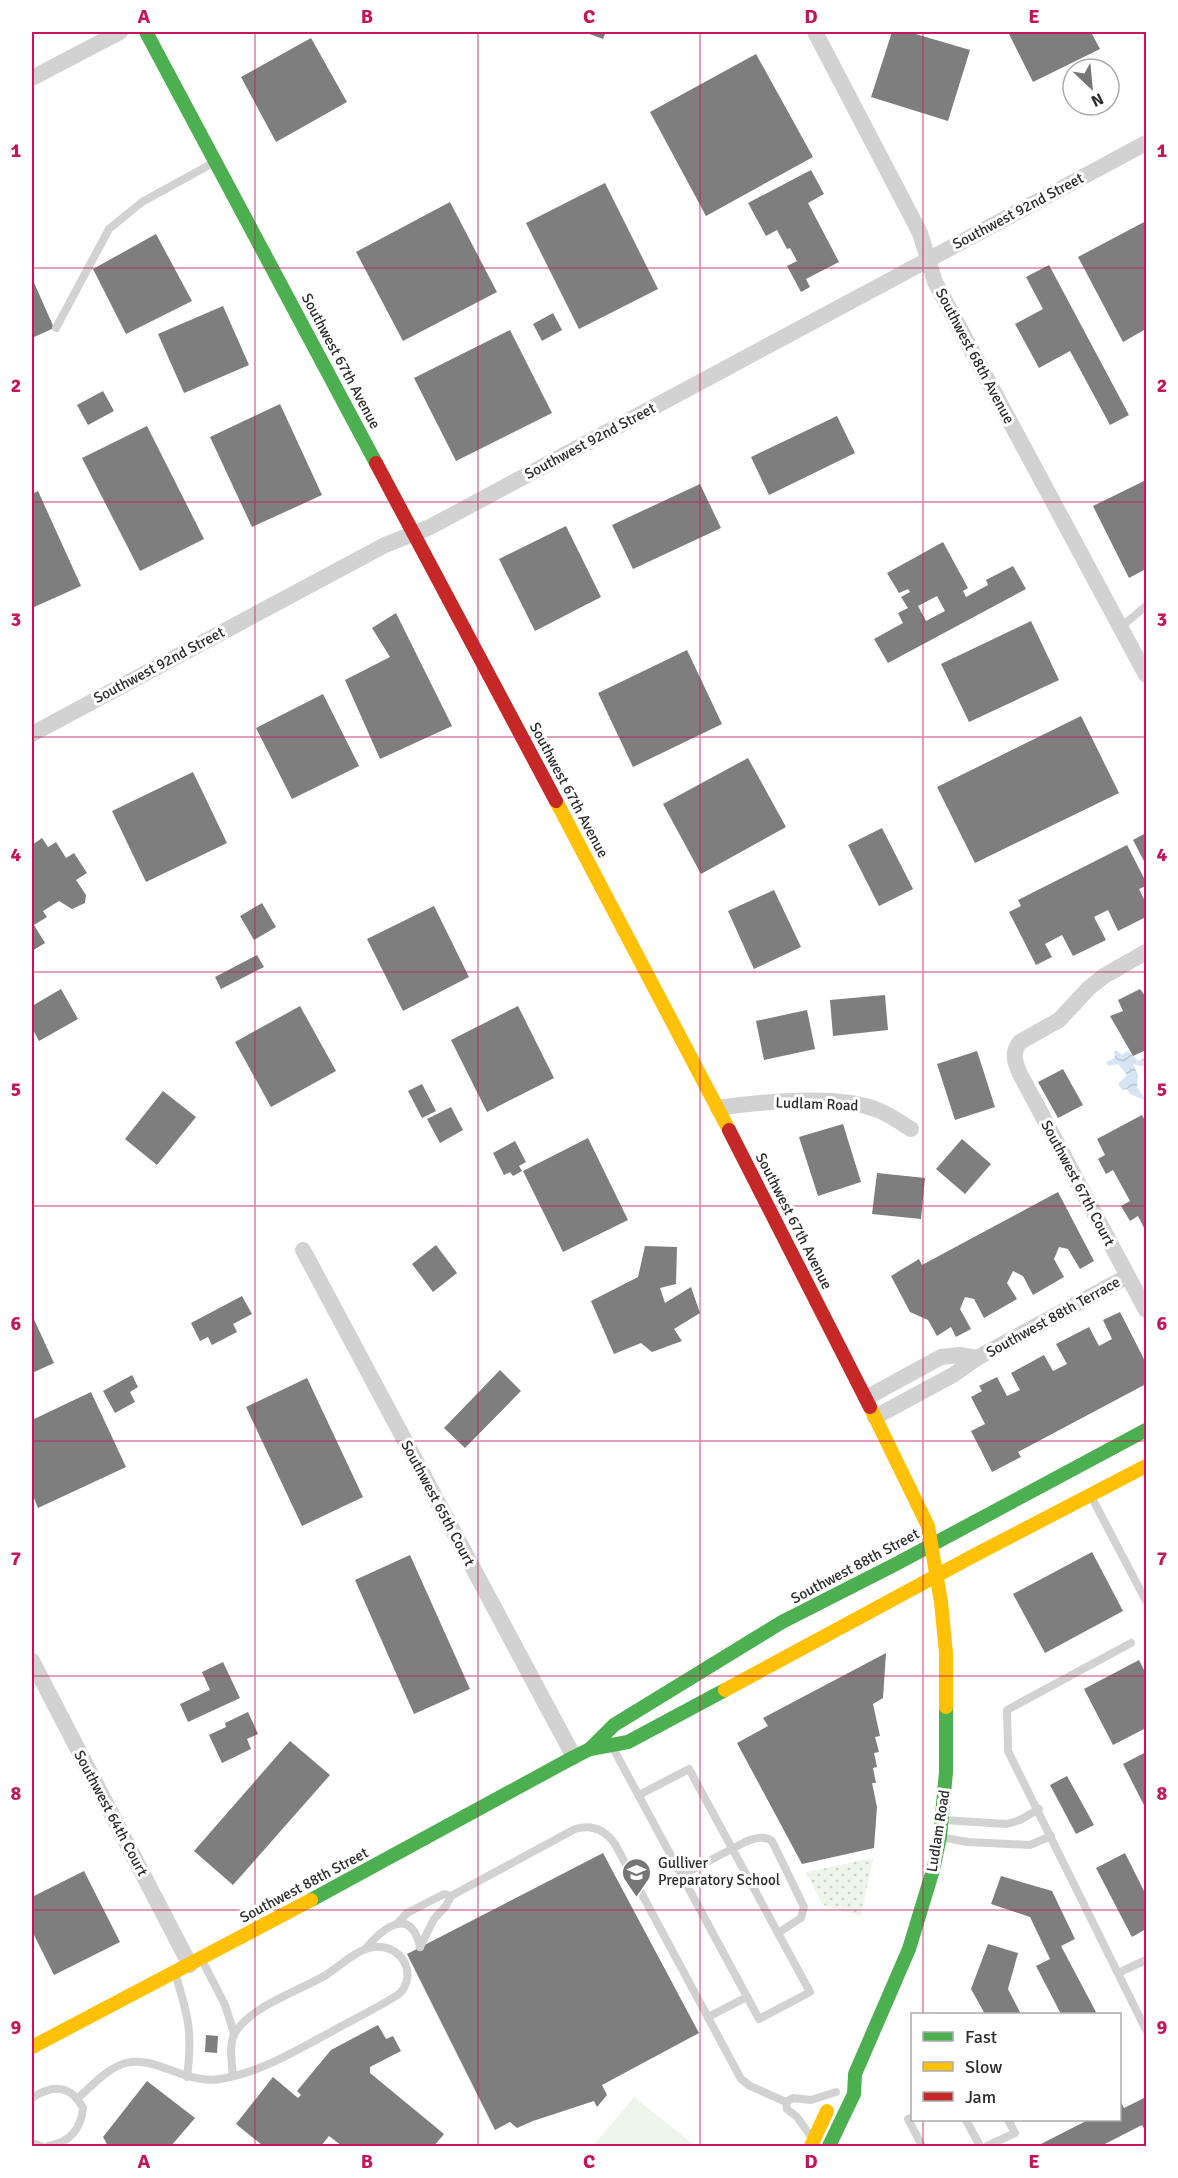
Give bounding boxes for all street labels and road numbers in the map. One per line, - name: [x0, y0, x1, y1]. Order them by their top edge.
- street label: Southwest 92nd Street: [950, 169, 1086, 253]
- street label: Southwest 68th Avenue: [932, 285, 1018, 427]
- street label: Southwest 67th Avenue: [298, 290, 384, 432]
- street label: Southwest 92nd Street: [522, 399, 658, 483]
- street label: Southwest 92nd Street: [91, 623, 227, 707]
- street label: Southwest 67th Avenue: [526, 719, 612, 861]
- street label: Ludlam Road: [775, 1094, 859, 1114]
- street label: Southwest 67th Court: [1037, 1117, 1119, 1249]
- street label: Southwest 67th Avenue: [752, 1150, 836, 1292]
- street label: Southwest 88th Terrace: [983, 1273, 1123, 1361]
- street label: Southwest 65th Court: [397, 1437, 479, 1569]
- street label: Southwest 88th Street: [788, 1525, 922, 1607]
- street label: Southwest 64th Court: [70, 1747, 152, 1879]
- street label: Ludlam Road: [923, 1789, 953, 1873]
- street label: Southwest 88th Street: [237, 1844, 371, 1926]

